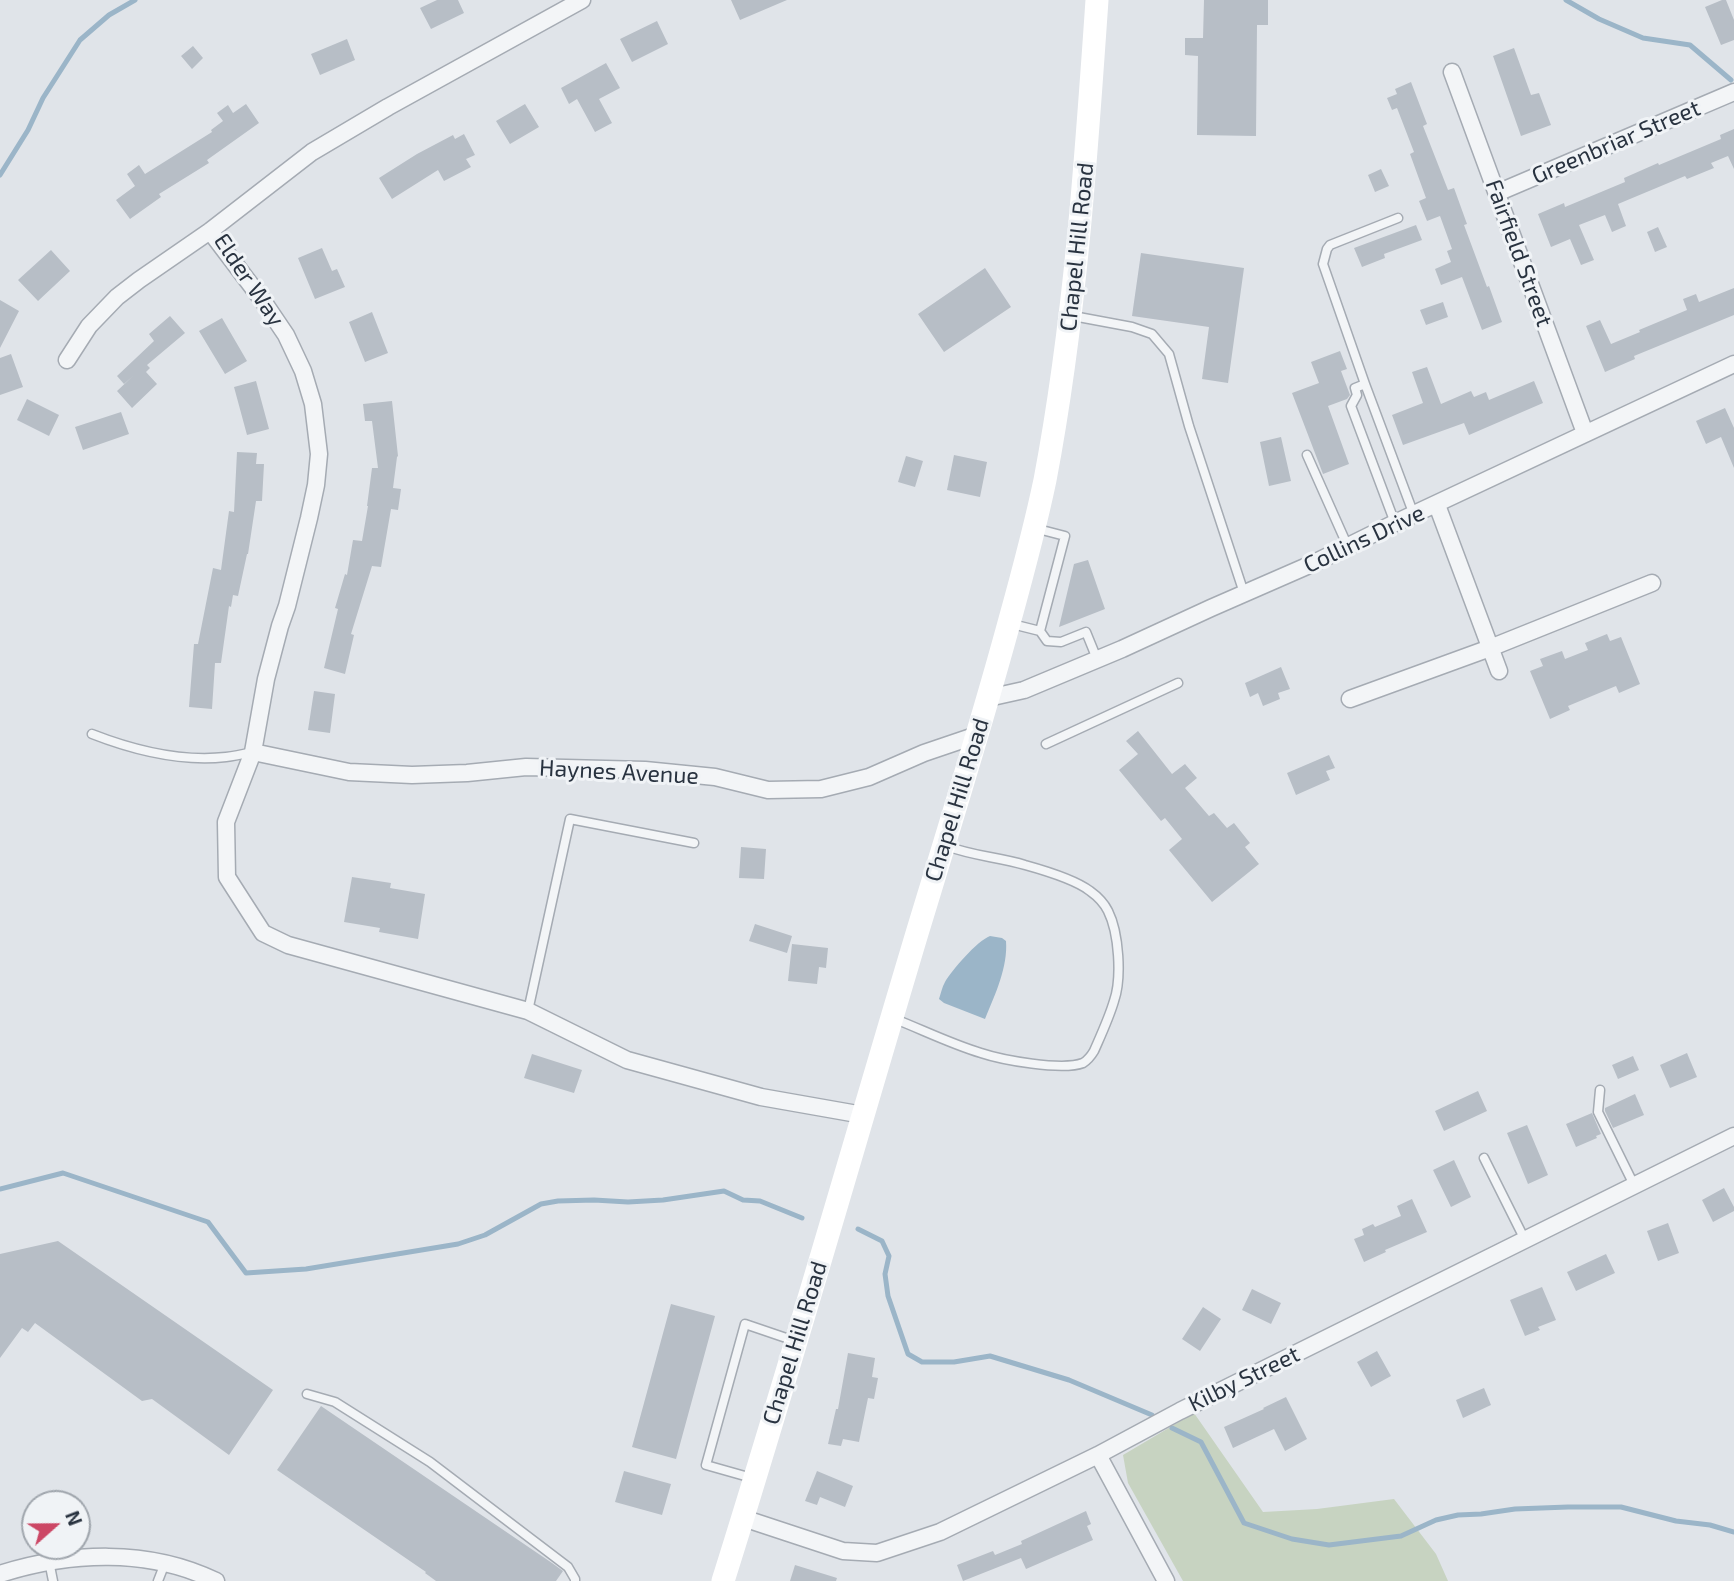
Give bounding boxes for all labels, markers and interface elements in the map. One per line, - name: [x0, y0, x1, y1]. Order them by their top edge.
- street label: Greenbriar Street: [1528, 94, 1704, 190]
- street label: Chapel Hill Road: [1054, 161, 1100, 333]
- street label: Fairfield Street: [1480, 176, 1558, 330]
- street label: Elder Way: [208, 228, 290, 332]
- street label: Collins Drive: [1299, 499, 1429, 579]
- street label: Chapel Hill Road: [919, 715, 995, 885]
- street label: Haynes Avenue: [539, 754, 699, 790]
- street label: Chapel Hill Road: [757, 1258, 833, 1428]
- street label: Kilby Street: [1184, 1340, 1304, 1418]
- north arrow: [21, 1490, 91, 1560]
- text: N: [61, 1507, 87, 1529]

